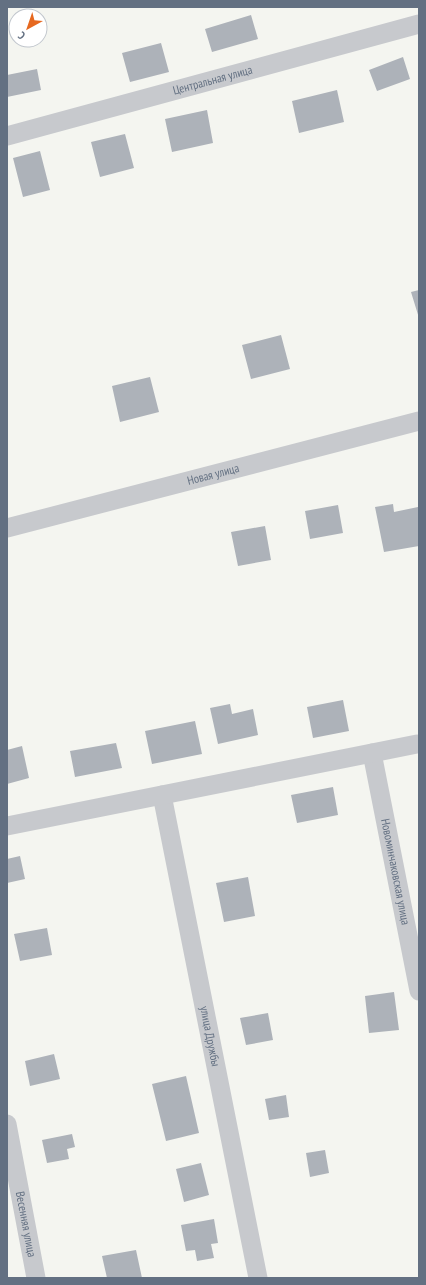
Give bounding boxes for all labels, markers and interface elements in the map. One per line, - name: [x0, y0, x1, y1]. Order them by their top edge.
- north arrow: [8, 8, 48, 48]
- text: С: [15, 29, 28, 43]
- street label: Центральная улица: [171, 62, 254, 98]
- street label: Новая улица: [185, 460, 241, 488]
- street label: Новоминчаковская улица: [378, 817, 414, 926]
- street label: улица Дружбы: [197, 1005, 224, 1068]
- street label: Весенняя улица: [13, 1190, 40, 1258]

